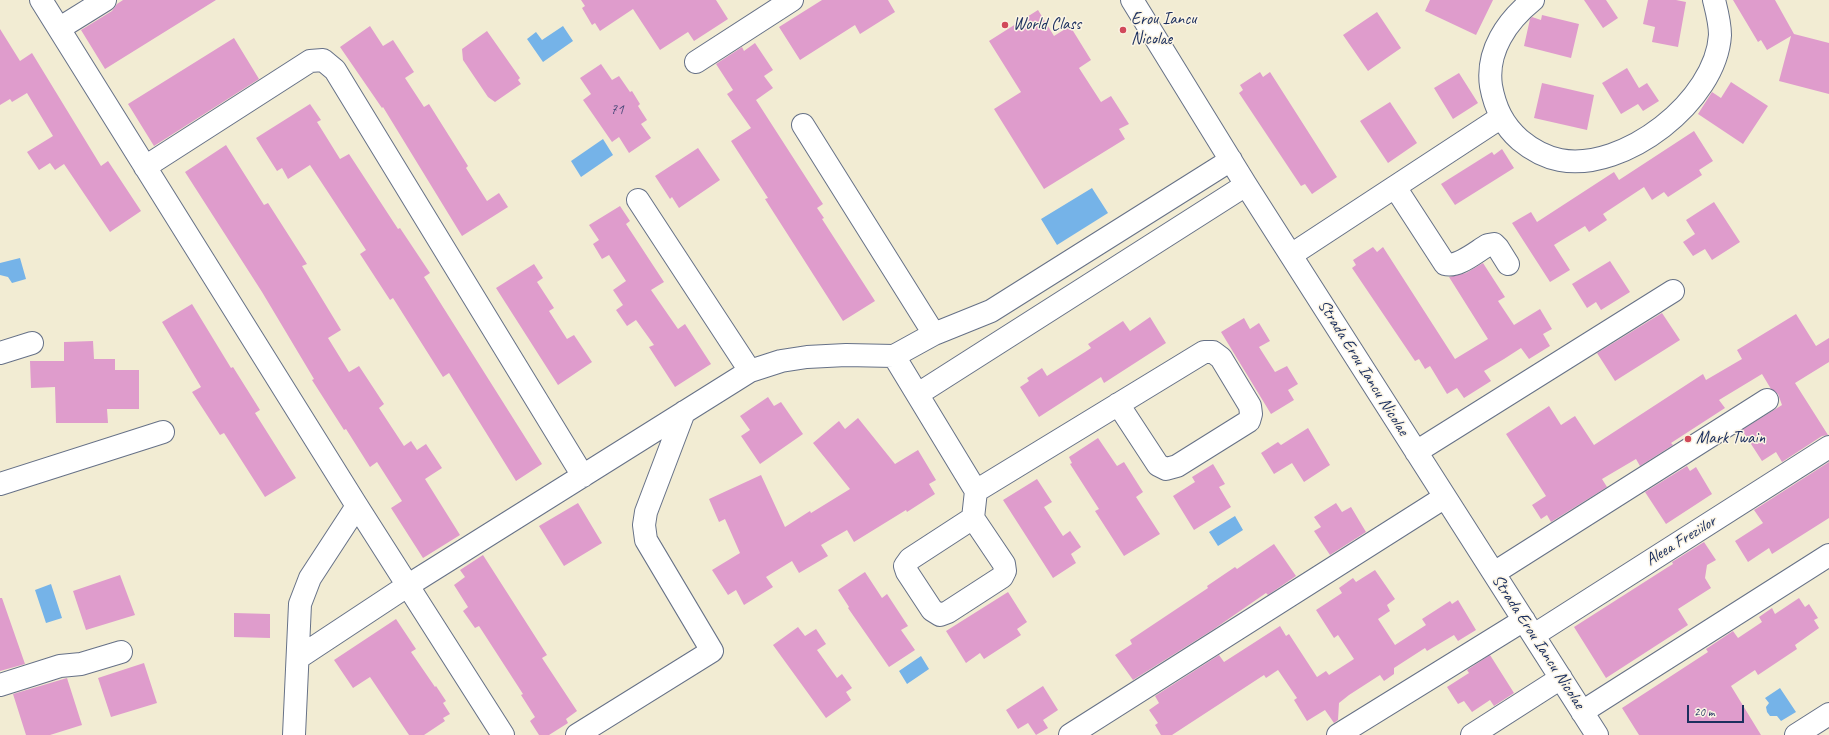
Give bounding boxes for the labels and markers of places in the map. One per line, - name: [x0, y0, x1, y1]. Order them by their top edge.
- place label: Erou Iancu Nicolae: [1131, 10, 1196, 50]
- place label: World Class: [1013, 15, 1081, 35]
- marker: World Class: [1000, 20, 1010, 30]
- marker: Erou Iancu Nicolae: [1118, 25, 1128, 35]
- place label: Mark Twain: [1696, 429, 1765, 449]
- marker: Mark Twain: [1683, 434, 1693, 444]

